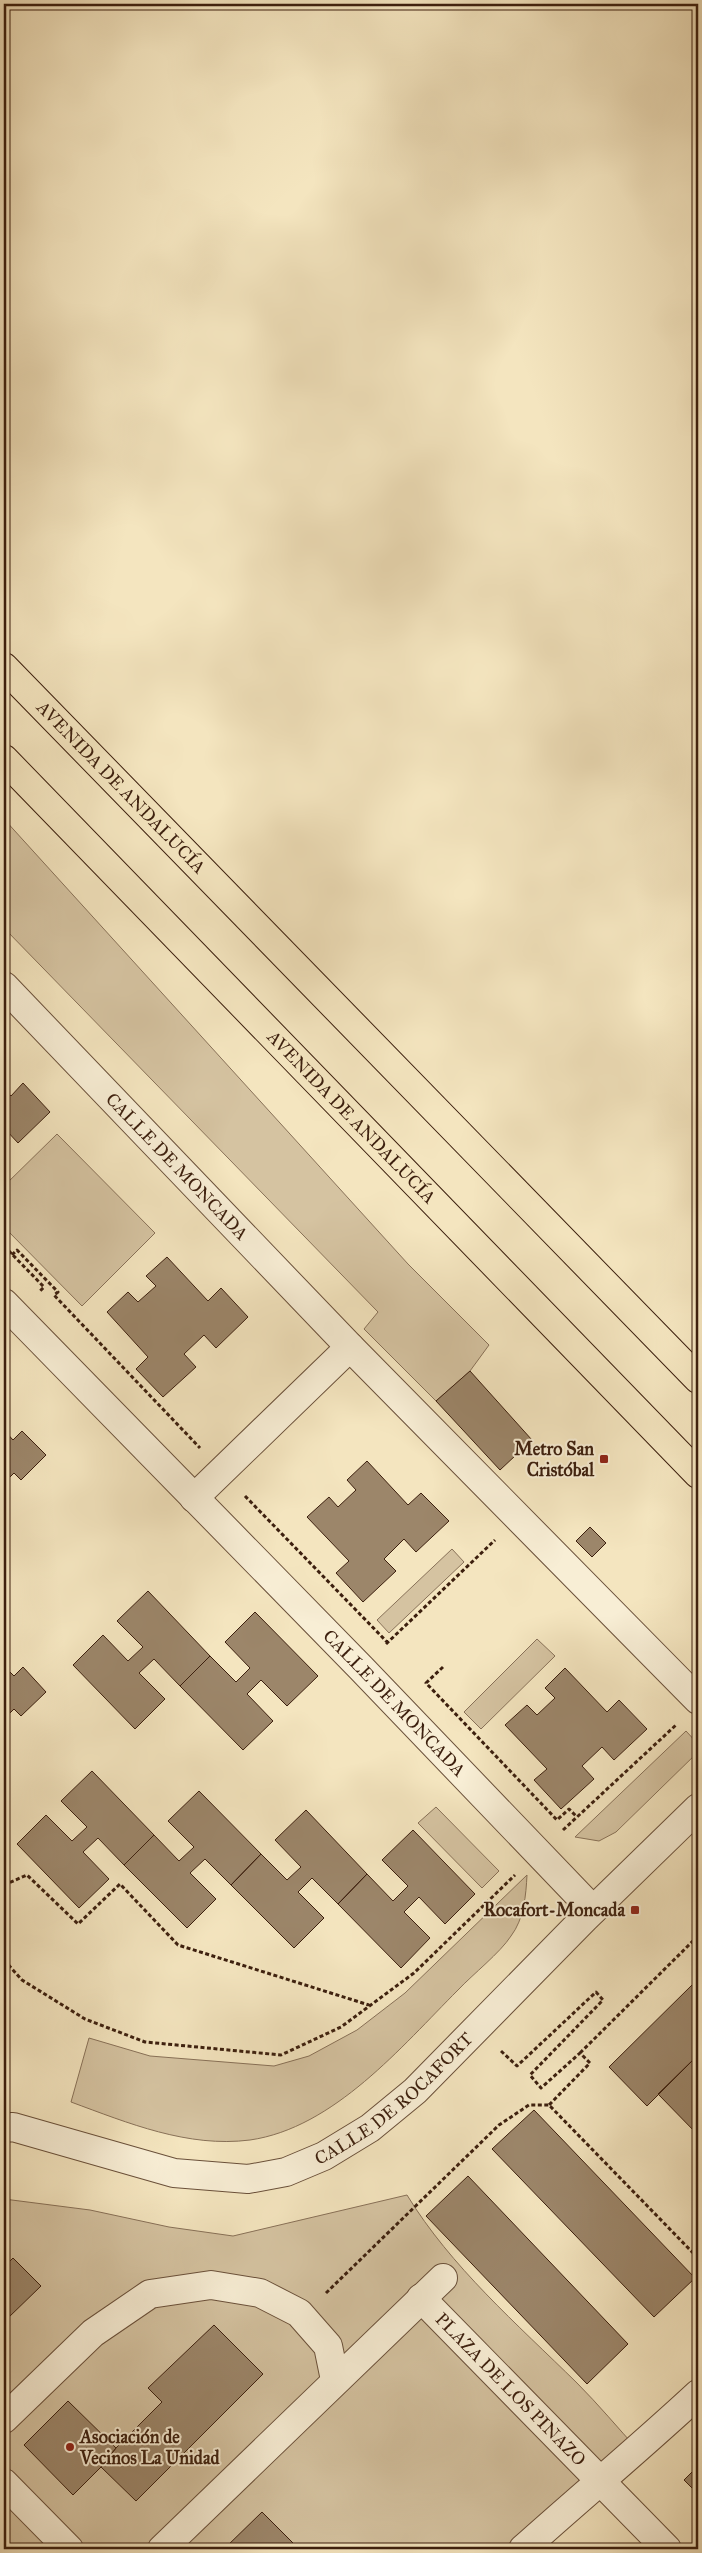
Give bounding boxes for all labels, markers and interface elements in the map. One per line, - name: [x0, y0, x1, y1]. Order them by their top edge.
- street label: AVENIDA DE ANDALUCÍA: [32, 696, 210, 878]
- street label: AVENIDA DE ANDALUCÍA: [262, 1025, 440, 1208]
- street label: CALLE DE MONCADA: [101, 1088, 253, 1245]
- place label: Metro San Cristóbal: [514, 1438, 595, 1481]
- marker: Metro San Cristóbal: [598, 1453, 610, 1465]
- street label: CALLE DE MONCADA: [318, 1625, 470, 1781]
- place label: Rocafort-Moncada: [483, 1899, 625, 1921]
- marker: Rocafort-Moncada: [629, 1904, 641, 1916]
- street label: CALLE DE ROCAFORT: [311, 2028, 477, 2170]
- street label: PLAZA DE LOS PINAZO: [431, 2308, 591, 2471]
- place label: Asociación de Vecinos La Unidad: [79, 2426, 220, 2469]
- marker: Asociación de Vecinos La Unidad: [64, 2441, 76, 2453]

